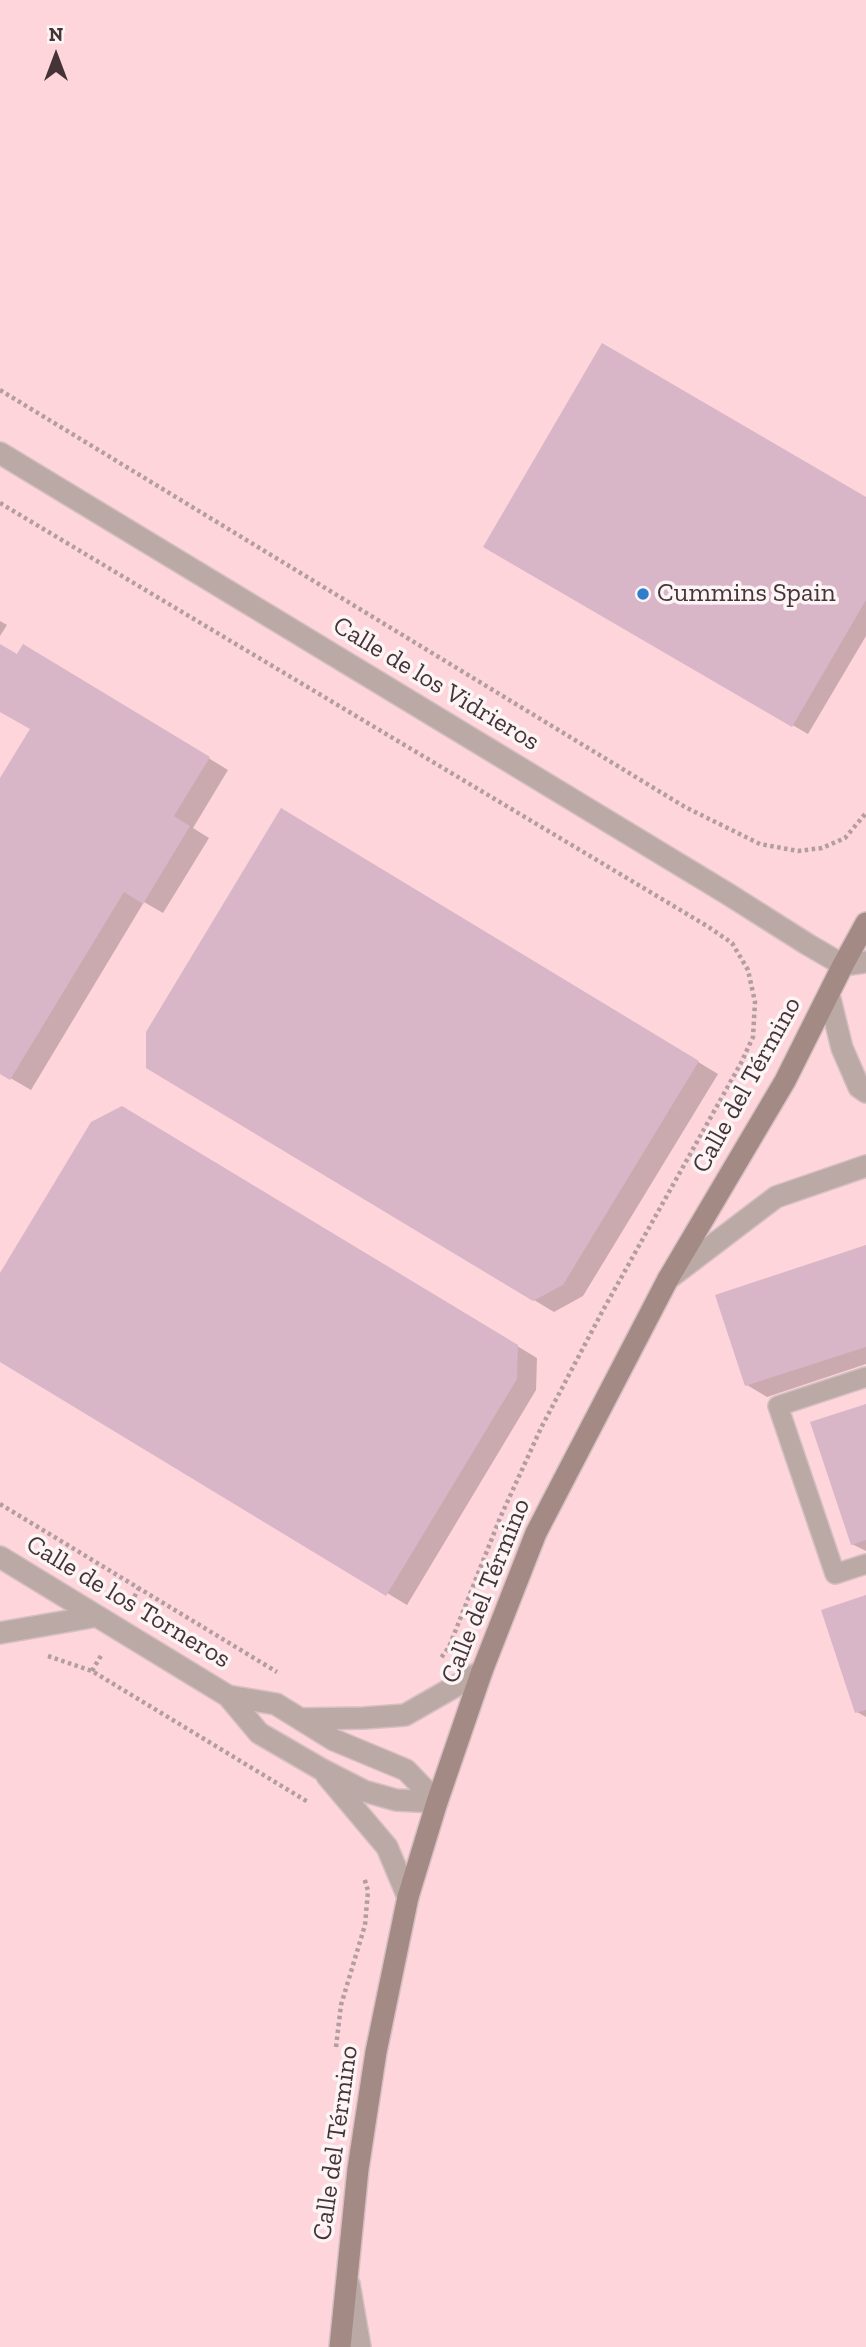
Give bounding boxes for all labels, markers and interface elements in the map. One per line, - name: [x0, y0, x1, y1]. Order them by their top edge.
- north arrow: [21, 21, 91, 91]
- text: N: [49, 23, 63, 46]
- place label: Cummins Spain: [657, 578, 836, 610]
- marker: Cummins Spain: [635, 586, 651, 602]
- street label: Calle de los Vidrieros: [327, 610, 545, 758]
- street label: Calle del Término: [686, 992, 808, 1178]
- street label: Calle del Término: [435, 1494, 537, 1688]
- street label: Calle de los Torneros: [20, 1529, 236, 1675]
- street label: Calle del Término: [307, 2044, 365, 2242]

